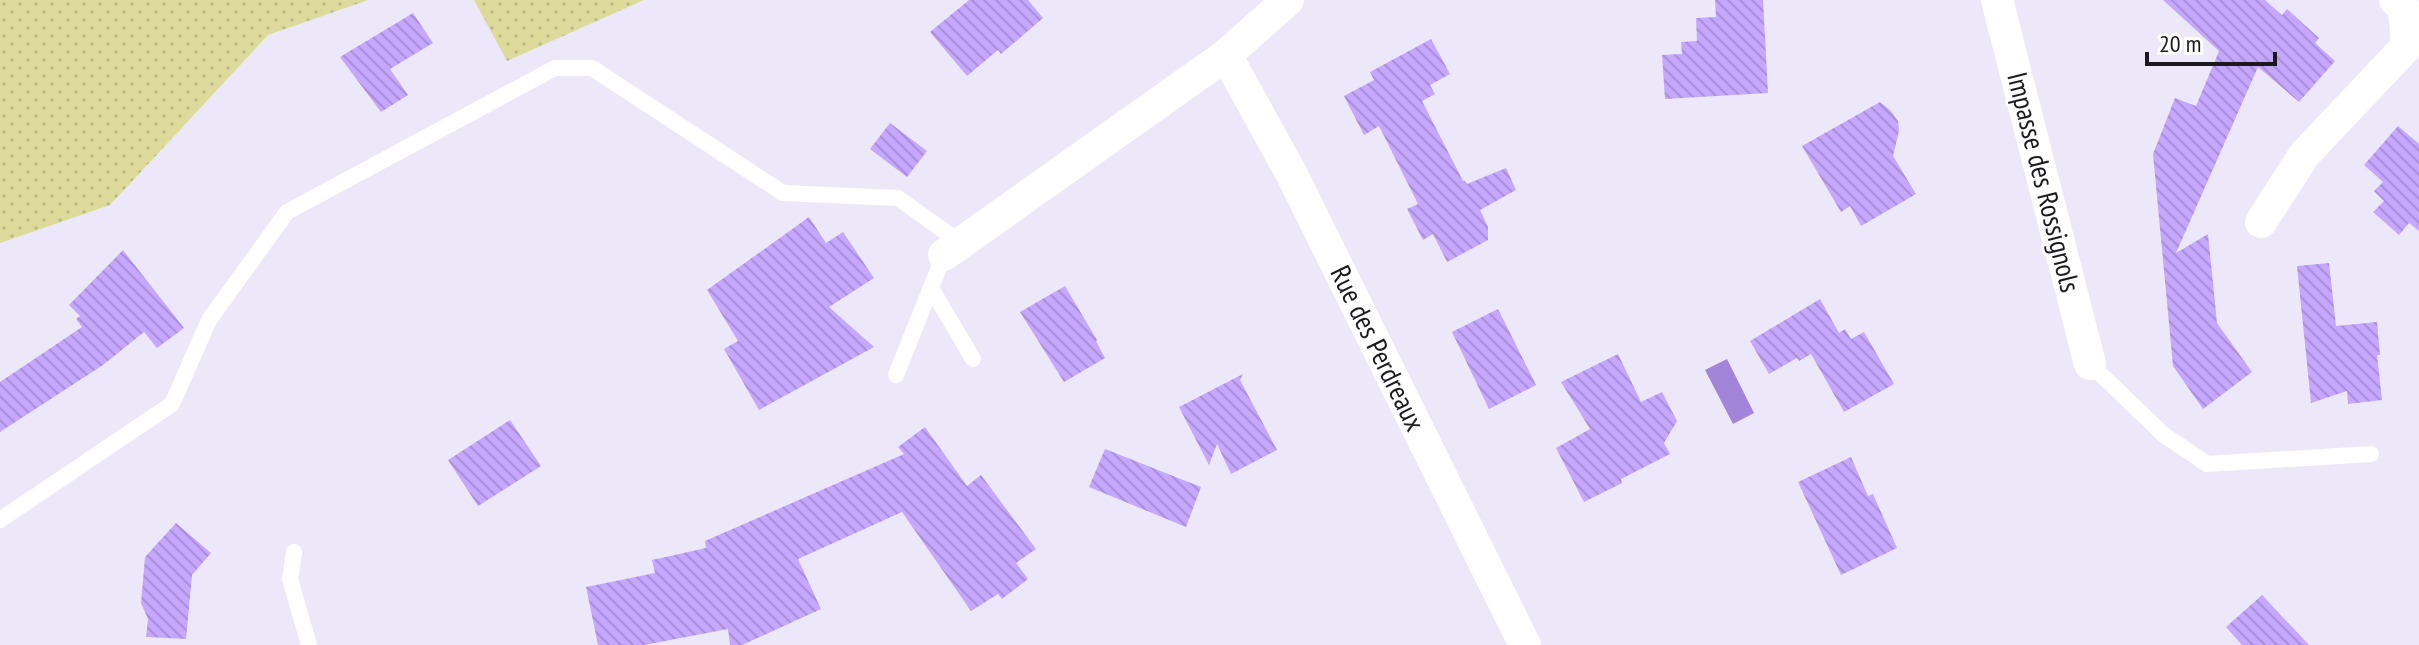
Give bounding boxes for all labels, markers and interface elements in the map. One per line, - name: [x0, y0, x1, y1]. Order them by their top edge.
- scale bar: [2147, 16, 2275, 66]
- text: 20 m: [2159, 28, 2201, 59]
- street label: Impasse des Rossignols: [1999, 68, 2090, 296]
- street label: Rue des Perdreaux: [1322, 259, 1434, 437]

